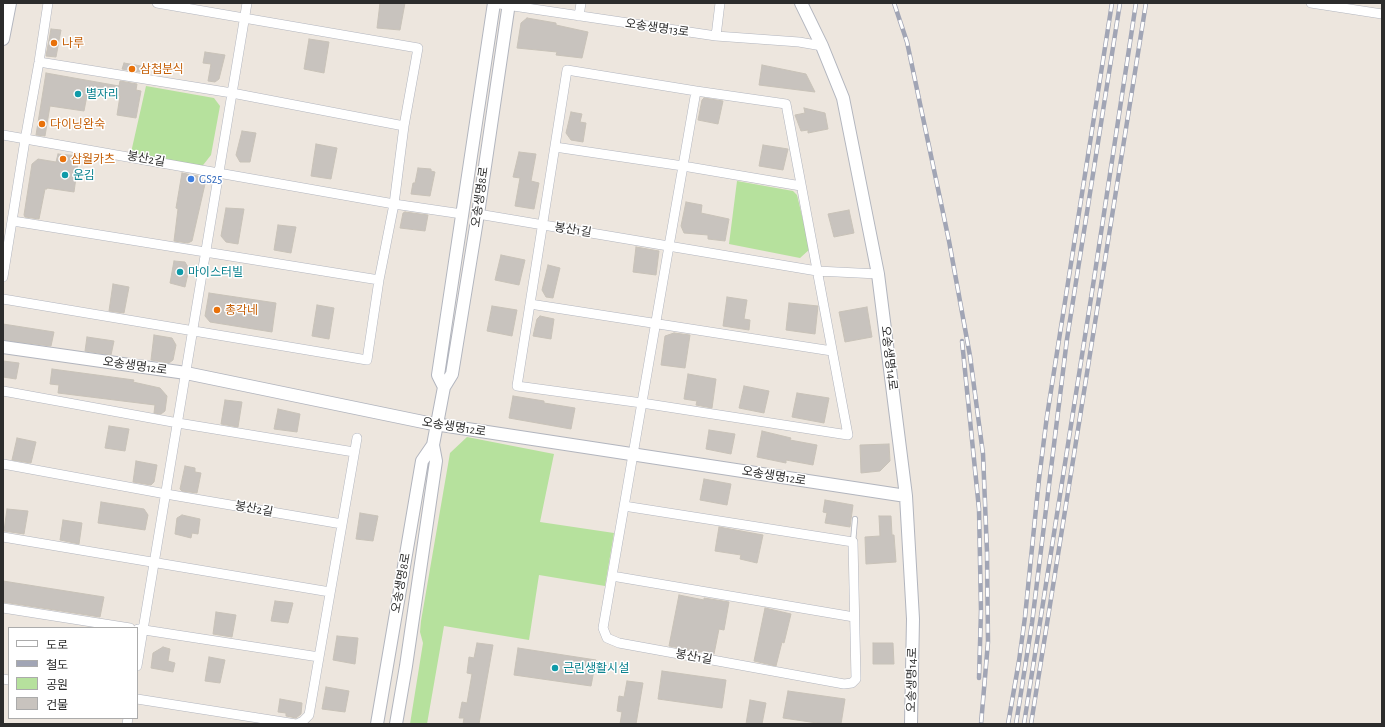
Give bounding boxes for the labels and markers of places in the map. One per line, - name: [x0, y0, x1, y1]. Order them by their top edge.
- place label: 나루: [62, 36, 84, 50]
- marker: 나루: [49, 38, 59, 48]
- place label: 삼첩분식: [140, 62, 184, 76]
- marker: 삼첩분식: [127, 64, 137, 74]
- place label: 별자리: [86, 87, 119, 101]
- marker: 별자리: [73, 89, 83, 99]
- place label: 다이닝완숙: [50, 117, 105, 131]
- marker: 다이닝완숙: [37, 119, 47, 129]
- place label: 삼월카츠: [71, 152, 115, 166]
- marker: 삼월카츠: [58, 154, 68, 164]
- place label: 운김: [73, 168, 95, 182]
- marker: 운김: [60, 170, 70, 180]
- place label: GS25: [199, 172, 222, 186]
- marker: GS25: [186, 174, 196, 184]
- place label: 마이스터빌: [188, 265, 243, 279]
- marker: 마이스터빌: [175, 267, 185, 277]
- place label: 총각네: [225, 303, 258, 317]
- marker: 총각네: [212, 305, 222, 315]
- place label: 근린생활시설: [563, 661, 629, 675]
- marker: 근린생활시설: [550, 663, 560, 673]

